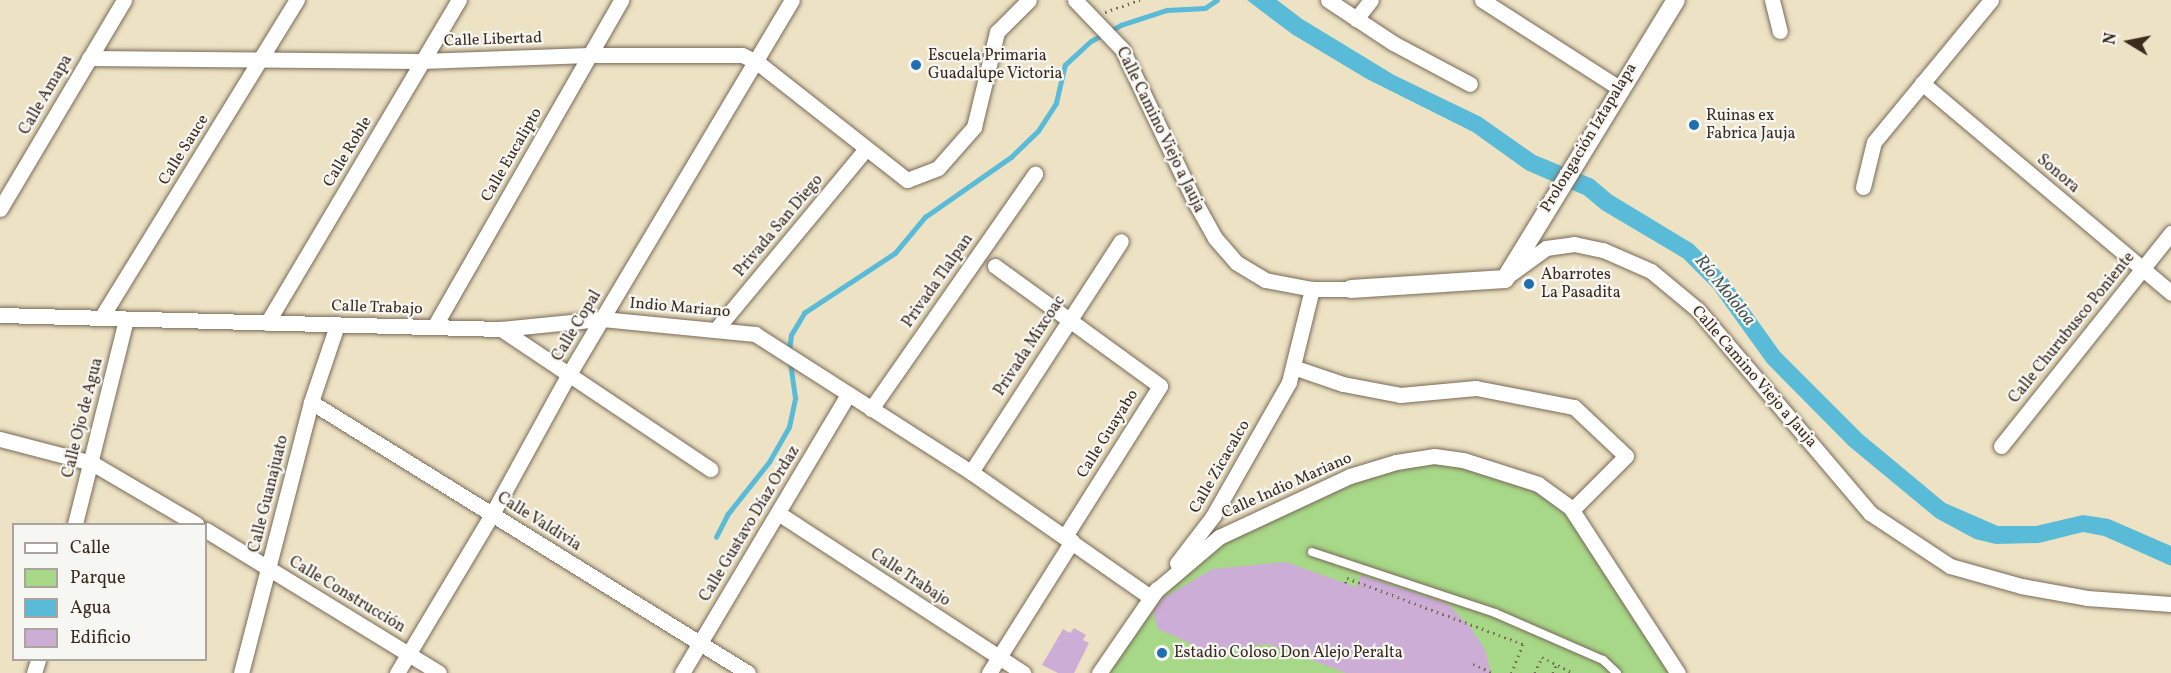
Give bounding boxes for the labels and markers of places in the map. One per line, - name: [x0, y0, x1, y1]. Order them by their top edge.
- place label: Escuela Primaria Guadalupe Victoria: [928, 46, 1063, 84]
- marker: Escuela Primaria Guadalupe Victoria: [909, 58, 923, 72]
- place label: Ruinas ex Fabrica Jauja: [1706, 106, 1795, 144]
- marker: Ruinas ex Fabrica Jauja: [1687, 118, 1701, 132]
- place label: Abarrotes La Pasadita: [1541, 265, 1621, 303]
- marker: Abarrotes La Pasadita: [1522, 277, 1536, 291]
- place label: Estadio Coloso Don Alejo Peralta: [1174, 643, 1403, 663]
- marker: Estadio Coloso Don Alejo Peralta: [1155, 646, 1169, 660]

